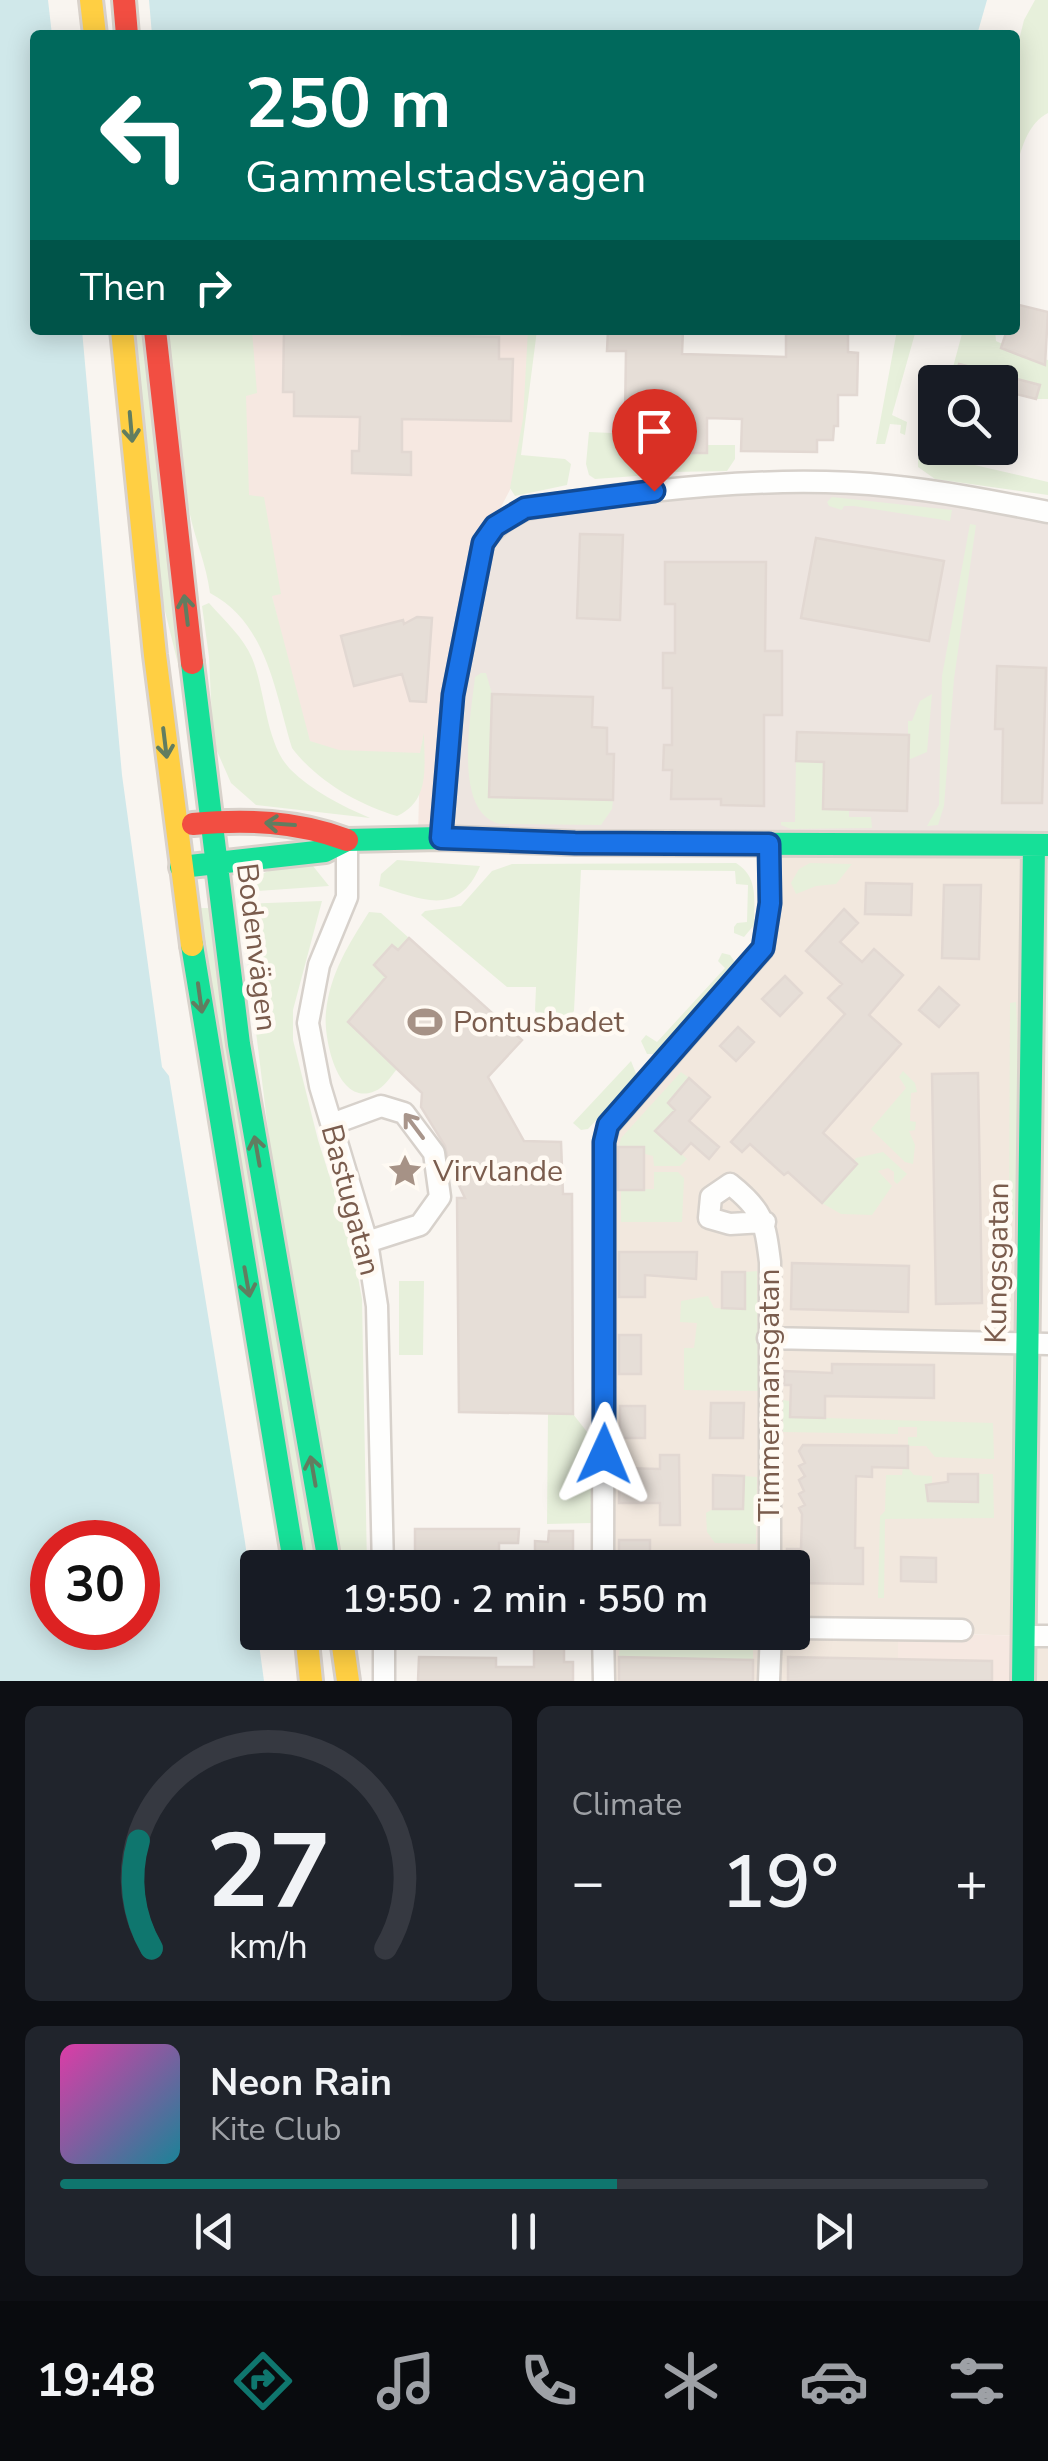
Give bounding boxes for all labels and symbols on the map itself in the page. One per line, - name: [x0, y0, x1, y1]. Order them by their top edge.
- pin: [612, 389, 697, 492]
- one-way arrow: [122, 411, 141, 443]
- one-way arrow: [176, 594, 195, 627]
- one-way arrow: [157, 726, 175, 759]
- one-way arrow: [265, 814, 297, 833]
- street label: Bodenvägen: [226, 861, 287, 1033]
- one-way arrow: [192, 981, 210, 1014]
- place label: Pontusbadet: [453, 1002, 625, 1043]
- sports icon: Pontusbadet: [406, 1003, 444, 1041]
- one-way arrow: [403, 1113, 424, 1140]
- street label: Bastugatan: [311, 1120, 390, 1280]
- one-way arrow: [247, 1136, 266, 1168]
- place label: Virvlande: [432, 1151, 563, 1192]
- place icon: Virvlande: [386, 1152, 424, 1190]
- street label: Kungsgatan: [976, 1182, 1019, 1344]
- one-way arrow: [238, 1265, 257, 1298]
- street label: Timmermansgatan: [749, 1268, 790, 1522]
- position arrow: [552, 1402, 656, 1506]
- one-way arrow: [303, 1456, 322, 1488]
- speed limit sign: 30: [30, 1520, 160, 1650]

